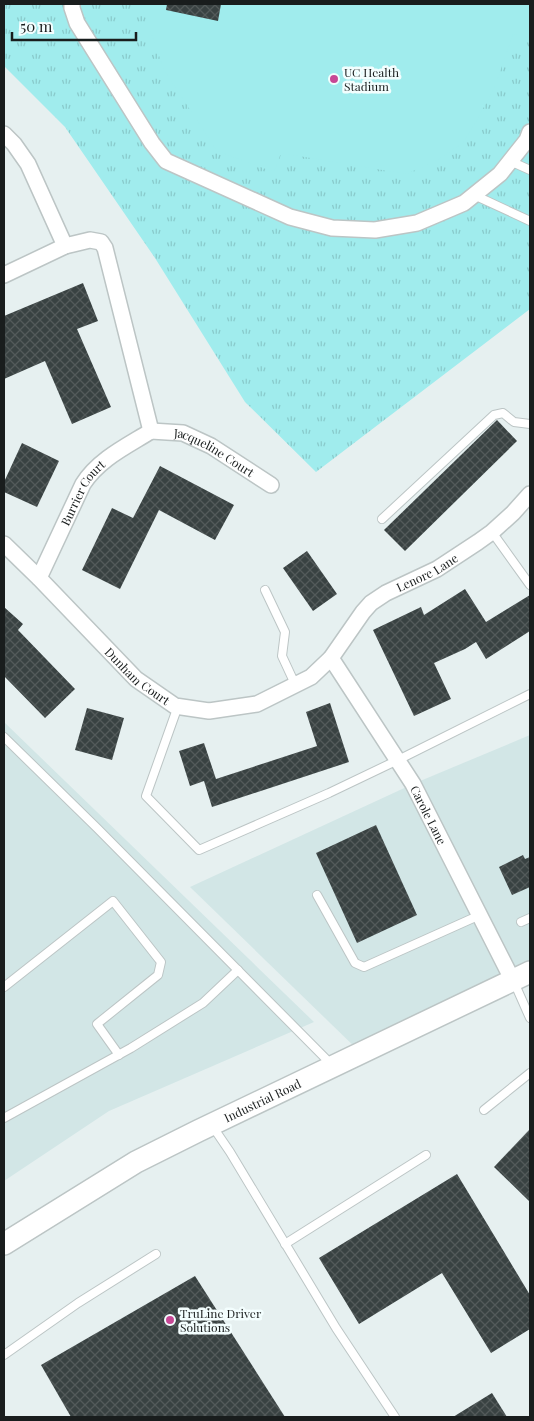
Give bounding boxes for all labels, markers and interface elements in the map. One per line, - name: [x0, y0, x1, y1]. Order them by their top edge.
- scale bar: [12, 10, 136, 42]
- text: 50 m: [20, 16, 53, 36]
- place label: UC Health Stadium: [344, 64, 399, 94]
- marker: UC Health Stadium: [328, 73, 340, 85]
- street label: Jacqueline Court: [172, 424, 258, 480]
- street label: Burrier Court: [57, 456, 108, 528]
- street label: Lenore Lane: [394, 550, 461, 595]
- street label: Dunham Court: [102, 644, 174, 709]
- street label: Carole Lane: [407, 783, 450, 847]
- street label: Industrial Road: [221, 1075, 303, 1125]
- place label: TruLine Driver Solutions: [180, 1305, 262, 1335]
- marker: TruLine Driver Solutions: [164, 1314, 176, 1326]

